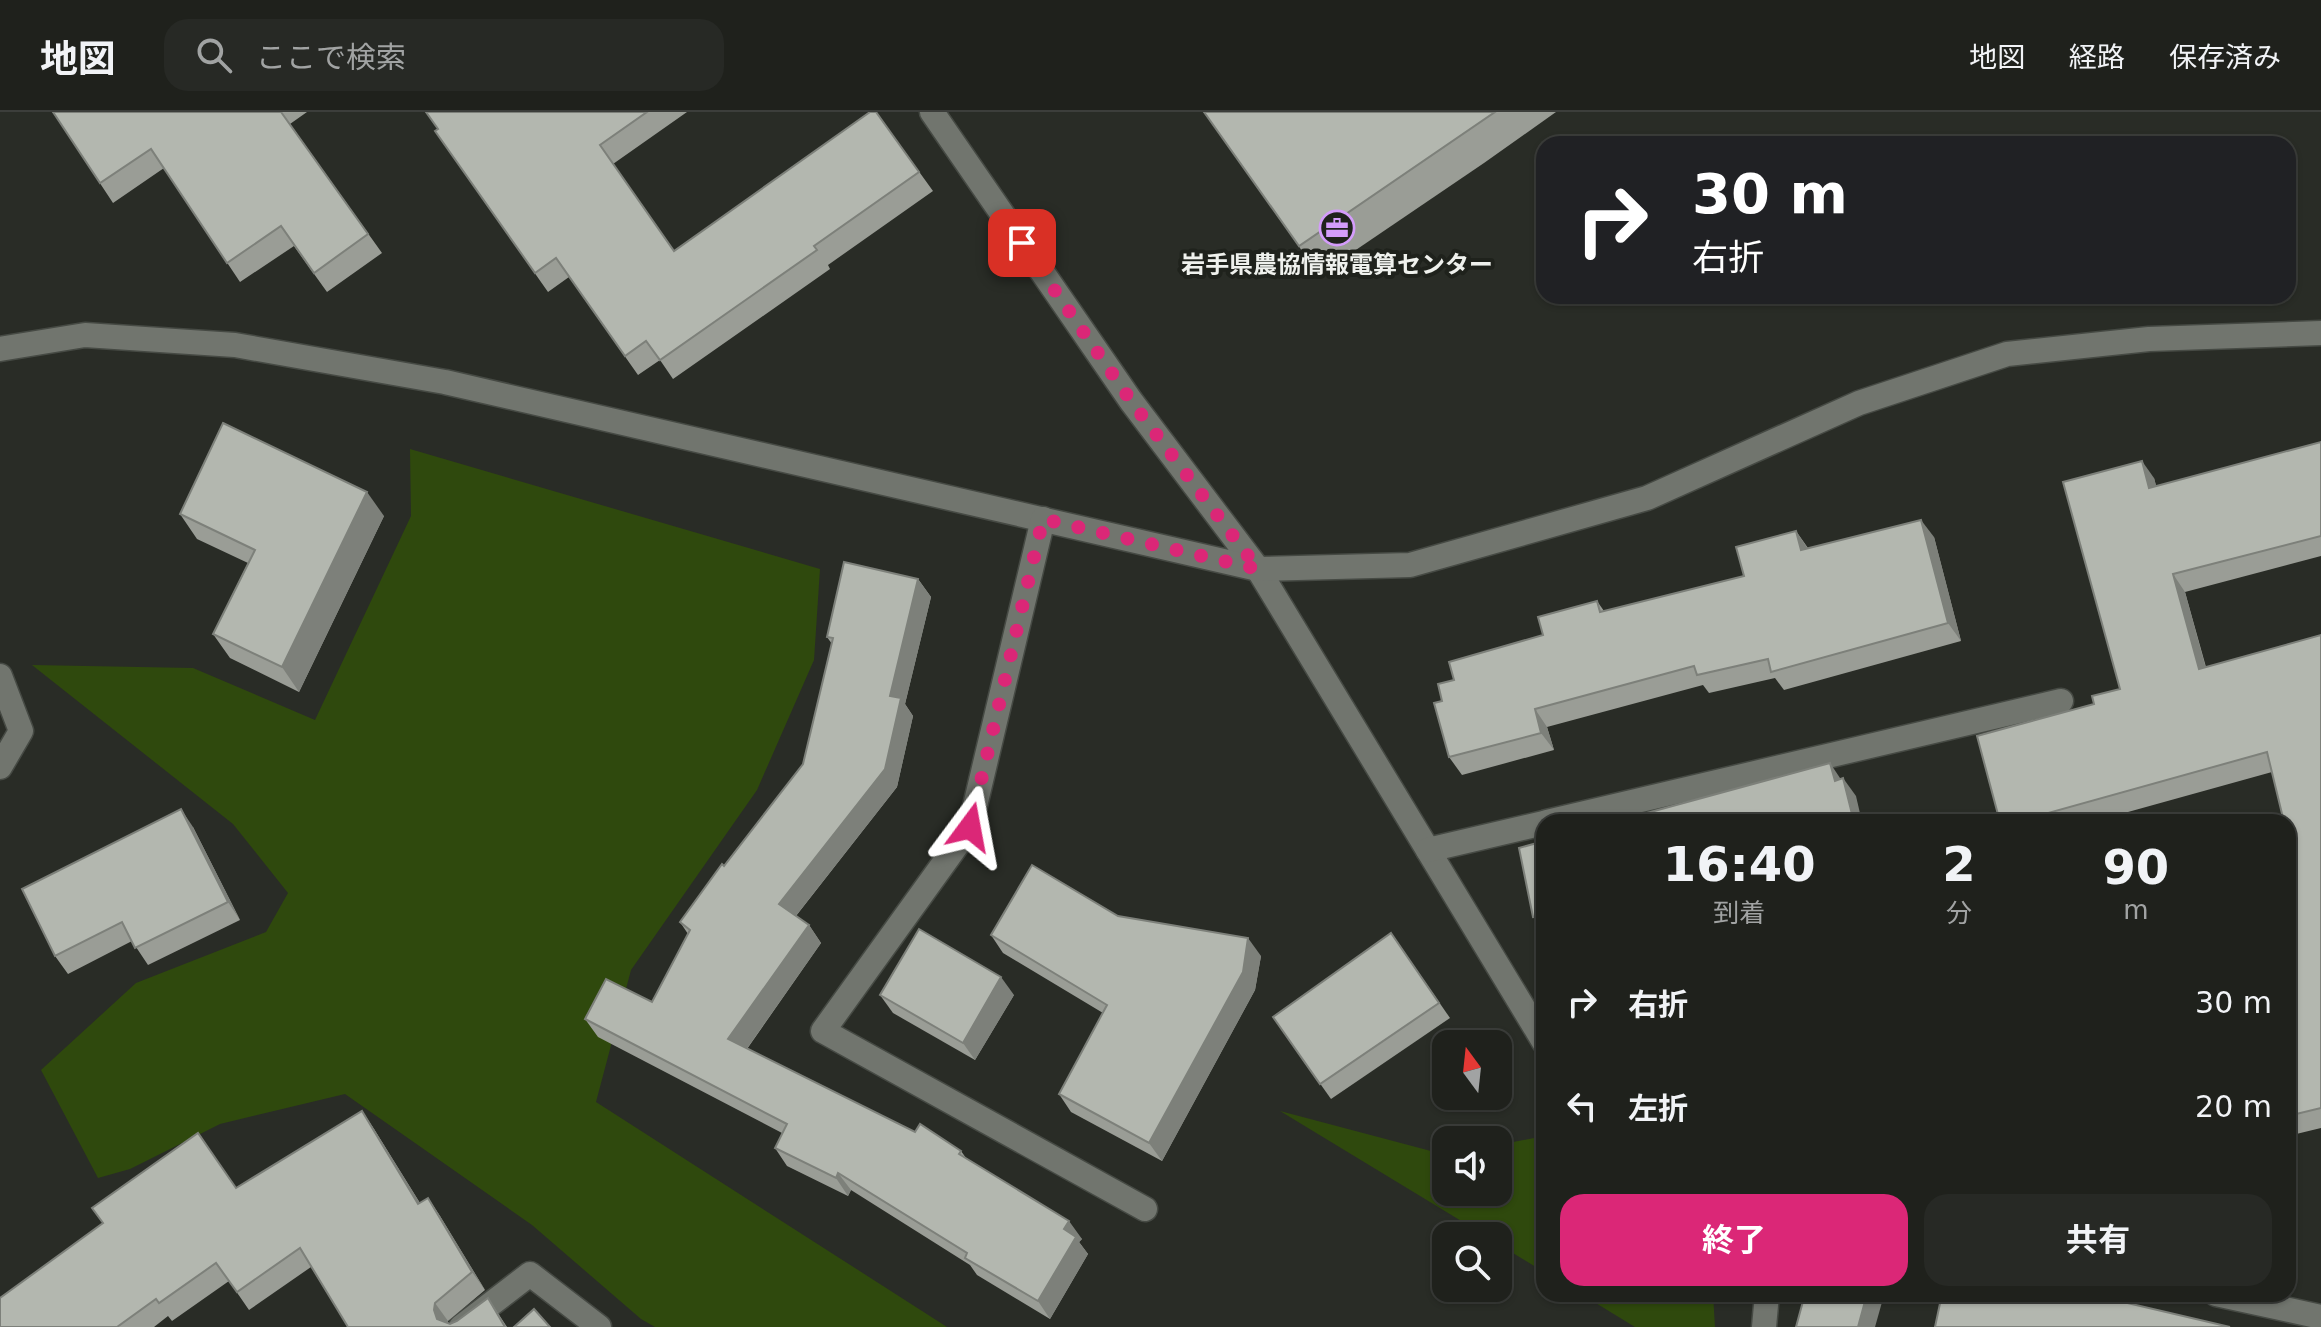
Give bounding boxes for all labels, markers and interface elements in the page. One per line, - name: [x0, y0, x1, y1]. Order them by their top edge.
- search box: [164, 19, 724, 91]
- icon: search: [192, 33, 236, 77]
- text: 地図: [40, 37, 116, 81]
- text: ここで検索: [256, 40, 406, 75]
- text: 地図: [1969, 41, 2025, 74]
- text: 経路: [2069, 41, 2125, 74]
- text: 保存済み: [2169, 41, 2281, 74]
- text: 30 m: [1692, 161, 1848, 226]
- icon: right: [1560, 168, 1664, 272]
- pin: [988, 209, 1056, 277]
- office icon: 岩手県農協情報電算センター: [1318, 209, 1356, 247]
- icon: arrive: [1000, 221, 1044, 265]
- text: 右折: [1692, 237, 1764, 278]
- place label: 岩手県農協情報電算センター: [1181, 251, 1493, 279]
- position arrow: [928, 785, 1012, 869]
- text: 16:40: [1663, 836, 1816, 892]
- text: 2: [1942, 836, 1976, 892]
- text: 90: [2102, 839, 2169, 895]
- text: m: [2123, 895, 2149, 925]
- text: 到着: [1713, 898, 1765, 928]
- text: 分: [1946, 898, 1972, 928]
- icon: right: [1560, 980, 1604, 1024]
- text: 30 m: [2195, 985, 2272, 1020]
- text: 右折: [1628, 987, 1688, 1022]
- north arrow: [1432, 1030, 1512, 1110]
- map controls: [1432, 1030, 1512, 1302]
- icon: left: [1560, 1084, 1604, 1128]
- text: 20 m: [2195, 1089, 2272, 1124]
- text: 左折: [1628, 1091, 1688, 1126]
- button: sound: [1432, 1126, 1512, 1206]
- button: 終了: [1560, 1194, 1908, 1286]
- button: 共有: [1924, 1194, 2272, 1286]
- button: search: [1432, 1222, 1512, 1302]

